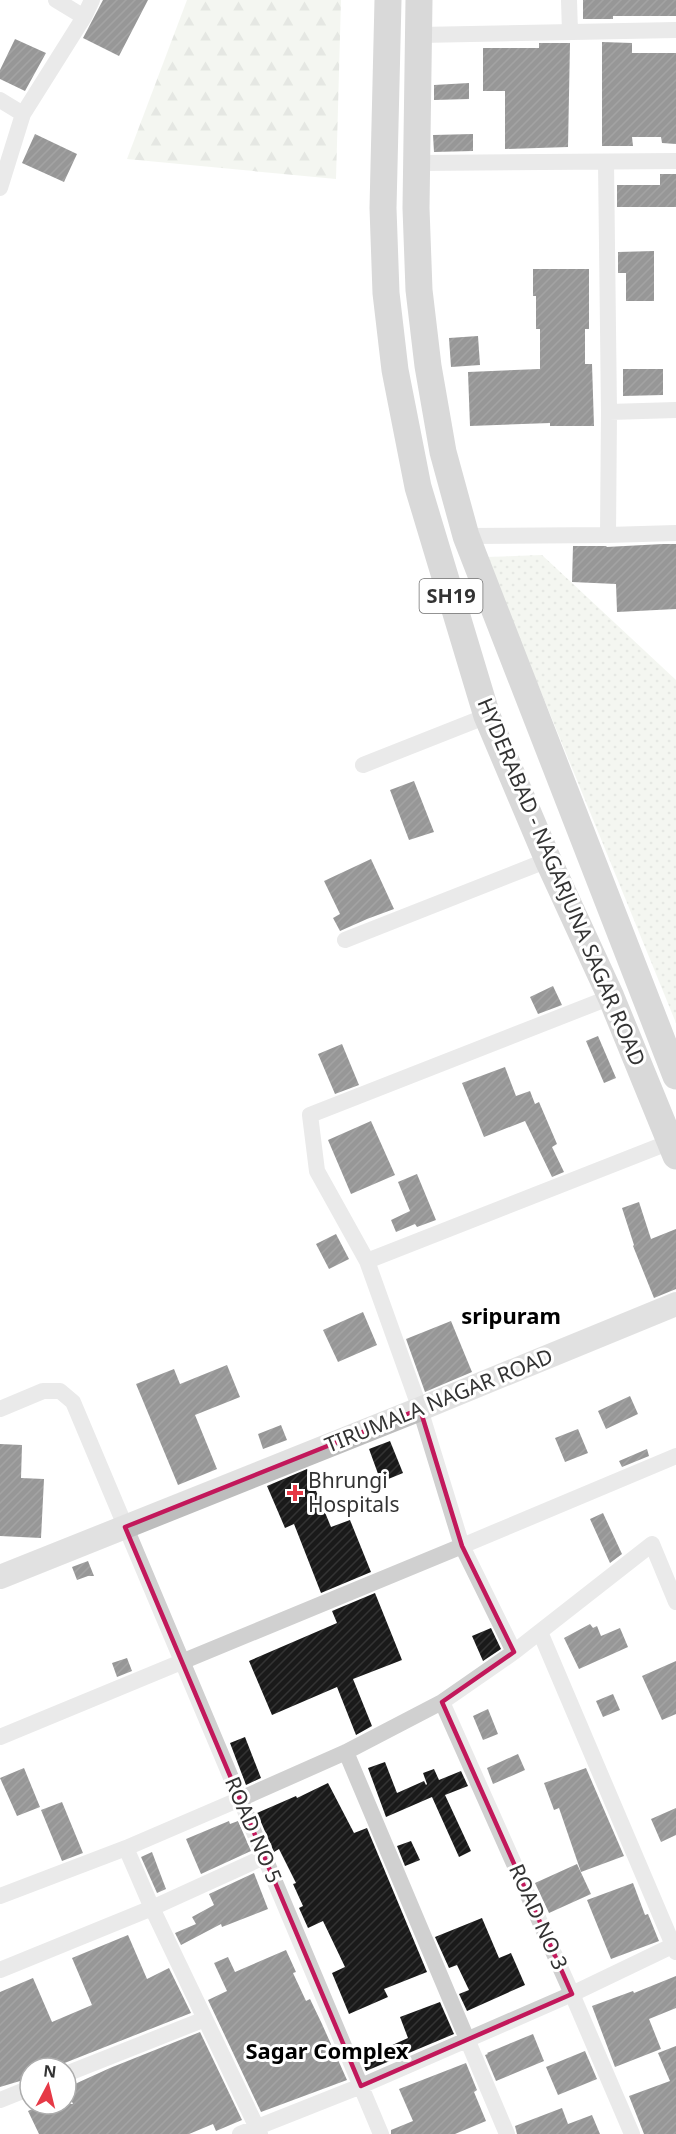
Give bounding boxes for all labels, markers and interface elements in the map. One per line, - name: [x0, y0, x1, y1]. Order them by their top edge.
- road number: SH19: [420, 579, 482, 613]
- street label: HYDERABAD - NAGARJUNA SAGAR ROAD: [471, 693, 652, 1070]
- district label: sripuram: [461, 1300, 561, 1330]
- street label: TIRUMALA NAGAR ROAD: [320, 1341, 557, 1459]
- place label: Bhrungi Hospitals: [308, 1466, 400, 1518]
- marker: Bhrungi Hospitals: [286, 1484, 304, 1502]
- street label: ROAD NO 5: [219, 1772, 289, 1887]
- street label: ROAD NO 3: [503, 1859, 575, 1974]
- district label: Sagar Complex: [245, 2035, 409, 2065]
- north arrow: [18, 2056, 78, 2116]
- text: N: [42, 2059, 58, 2083]

